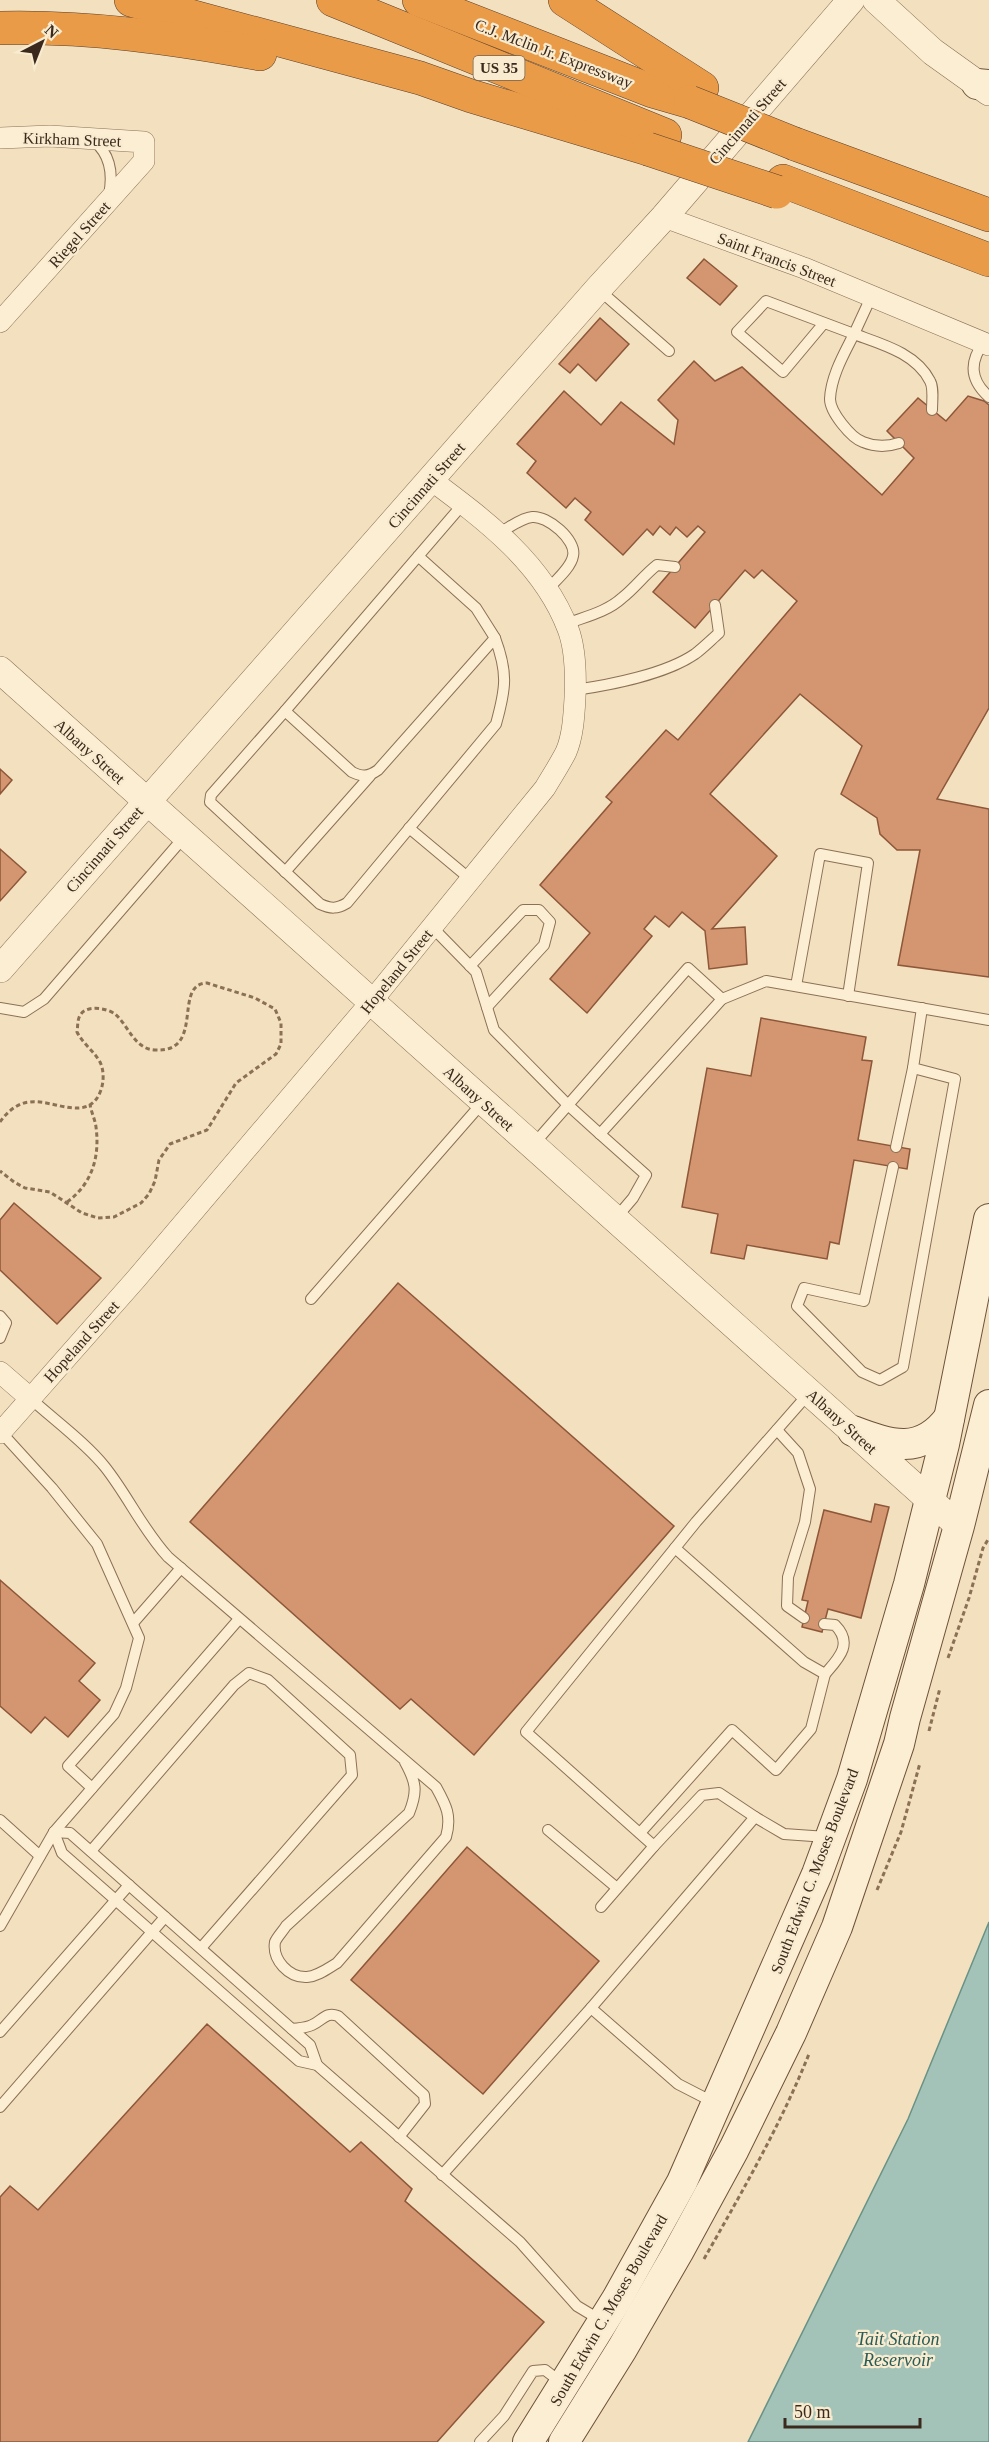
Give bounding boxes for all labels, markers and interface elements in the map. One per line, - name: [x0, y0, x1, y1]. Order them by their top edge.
- north arrow: [12, 12, 72, 72]
- street label: C.J. Mclin Jr. Expressway: [472, 16, 635, 92]
- text: N: [42, 21, 62, 42]
- road number: US 35: [474, 56, 524, 80]
- street label: Cincinnati Street: [706, 75, 790, 168]
- street label: Kirkham Street: [23, 129, 122, 150]
- street label: Riegel Street: [45, 197, 115, 272]
- street label: Saint Francis Street: [715, 229, 839, 290]
- street label: Cincinnati Street: [385, 439, 469, 532]
- street label: Albany Street: [50, 715, 129, 788]
- street label: Cincinnati Street: [63, 803, 147, 896]
- street label: Hopeland Street: [357, 925, 437, 1018]
- street label: Albany Street: [439, 1062, 518, 1135]
- street label: Hopeland Street: [40, 1297, 123, 1386]
- street label: Albany Street: [802, 1385, 881, 1458]
- street label: South Edwin C. Moses Boulevard: [767, 1766, 862, 1976]
- street label: South Edwin C. Moses Boulevard: [547, 2212, 670, 2409]
- water label: Tait Station Reservoir: [857, 2329, 939, 2370]
- scale bar: [785, 2391, 920, 2429]
- text: 50 m: [794, 2402, 831, 2422]

